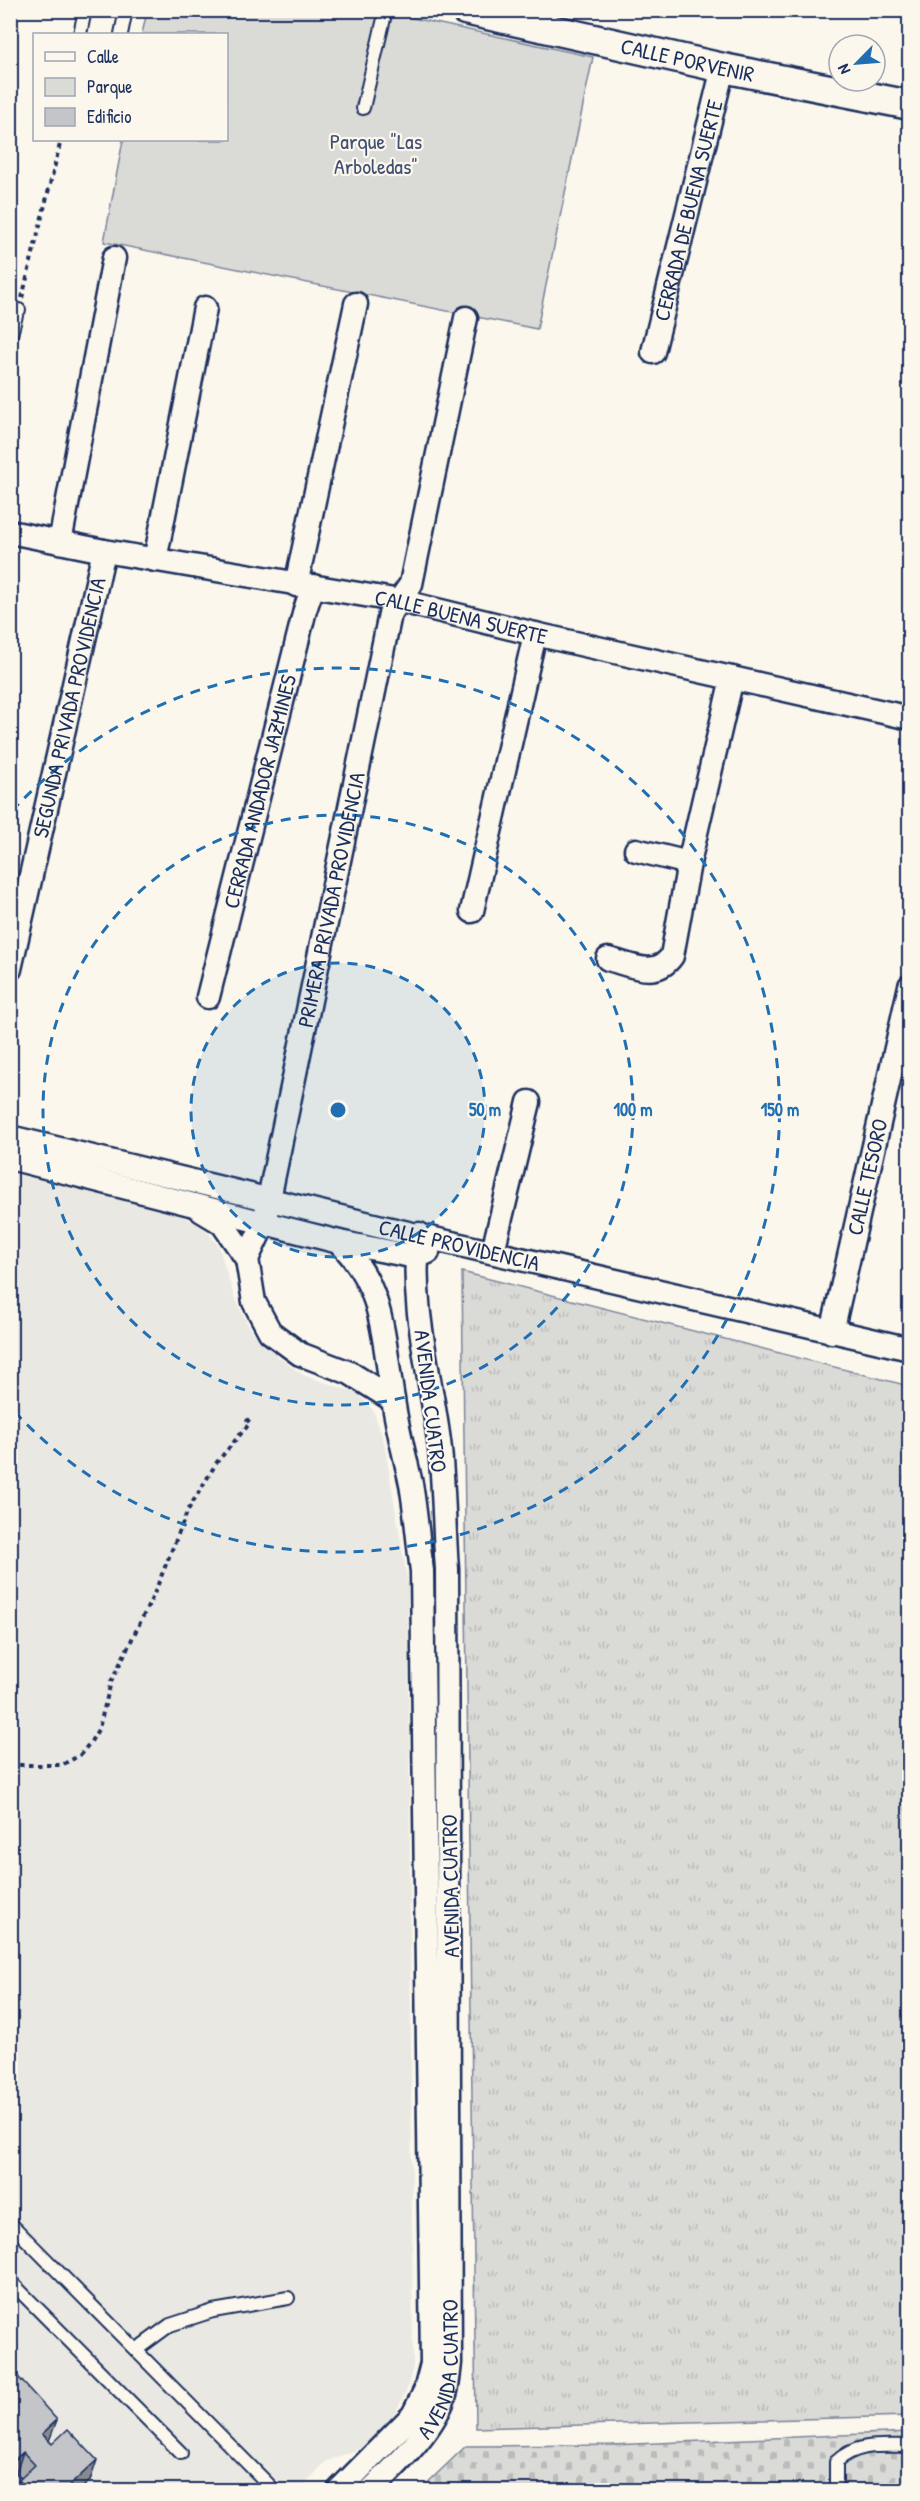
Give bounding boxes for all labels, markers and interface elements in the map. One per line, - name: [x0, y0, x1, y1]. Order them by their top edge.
- street label: CALLE PORVENIR: [618, 30, 757, 89]
- legend: [33, 33, 228, 141]
- north arrow: [827, 33, 887, 93]
- text: Calle: [87, 44, 119, 69]
- text: N: [831, 60, 855, 78]
- text: Parque: [87, 74, 132, 99]
- street label: CERRADA DE BUENA SUERTE: [646, 96, 730, 324]
- text: Edificio: [87, 104, 131, 129]
- park label: Parque "Las Arboledas": [330, 126, 422, 181]
- street label: SEGUNDA PRIVADA PROVIDENCIA: [25, 574, 113, 841]
- street label: CALLE BUENA SUERTE: [373, 582, 550, 651]
- street label: CERRADA ANDADOR JAZMINES: [216, 671, 303, 911]
- street label: PRIMERA PRIVADA PROVIDENCIA: [290, 769, 372, 1030]
- text: 50 m: [469, 1097, 501, 1122]
- text: 100 m: [613, 1097, 653, 1122]
- text: 150 m: [761, 1097, 799, 1122]
- centre of rings: [328, 1100, 348, 1120]
- street label: CALLE TESORO: [839, 1116, 895, 1238]
- street label: CALLE PROVIDENCIA: [376, 1212, 543, 1278]
- street label: AVENIDA CUATRO: [407, 1328, 455, 1474]
- street label: AVENIDA CUATRO: [434, 1814, 466, 1958]
- street label: AVENIDA CUATRO: [410, 2299, 465, 2445]

